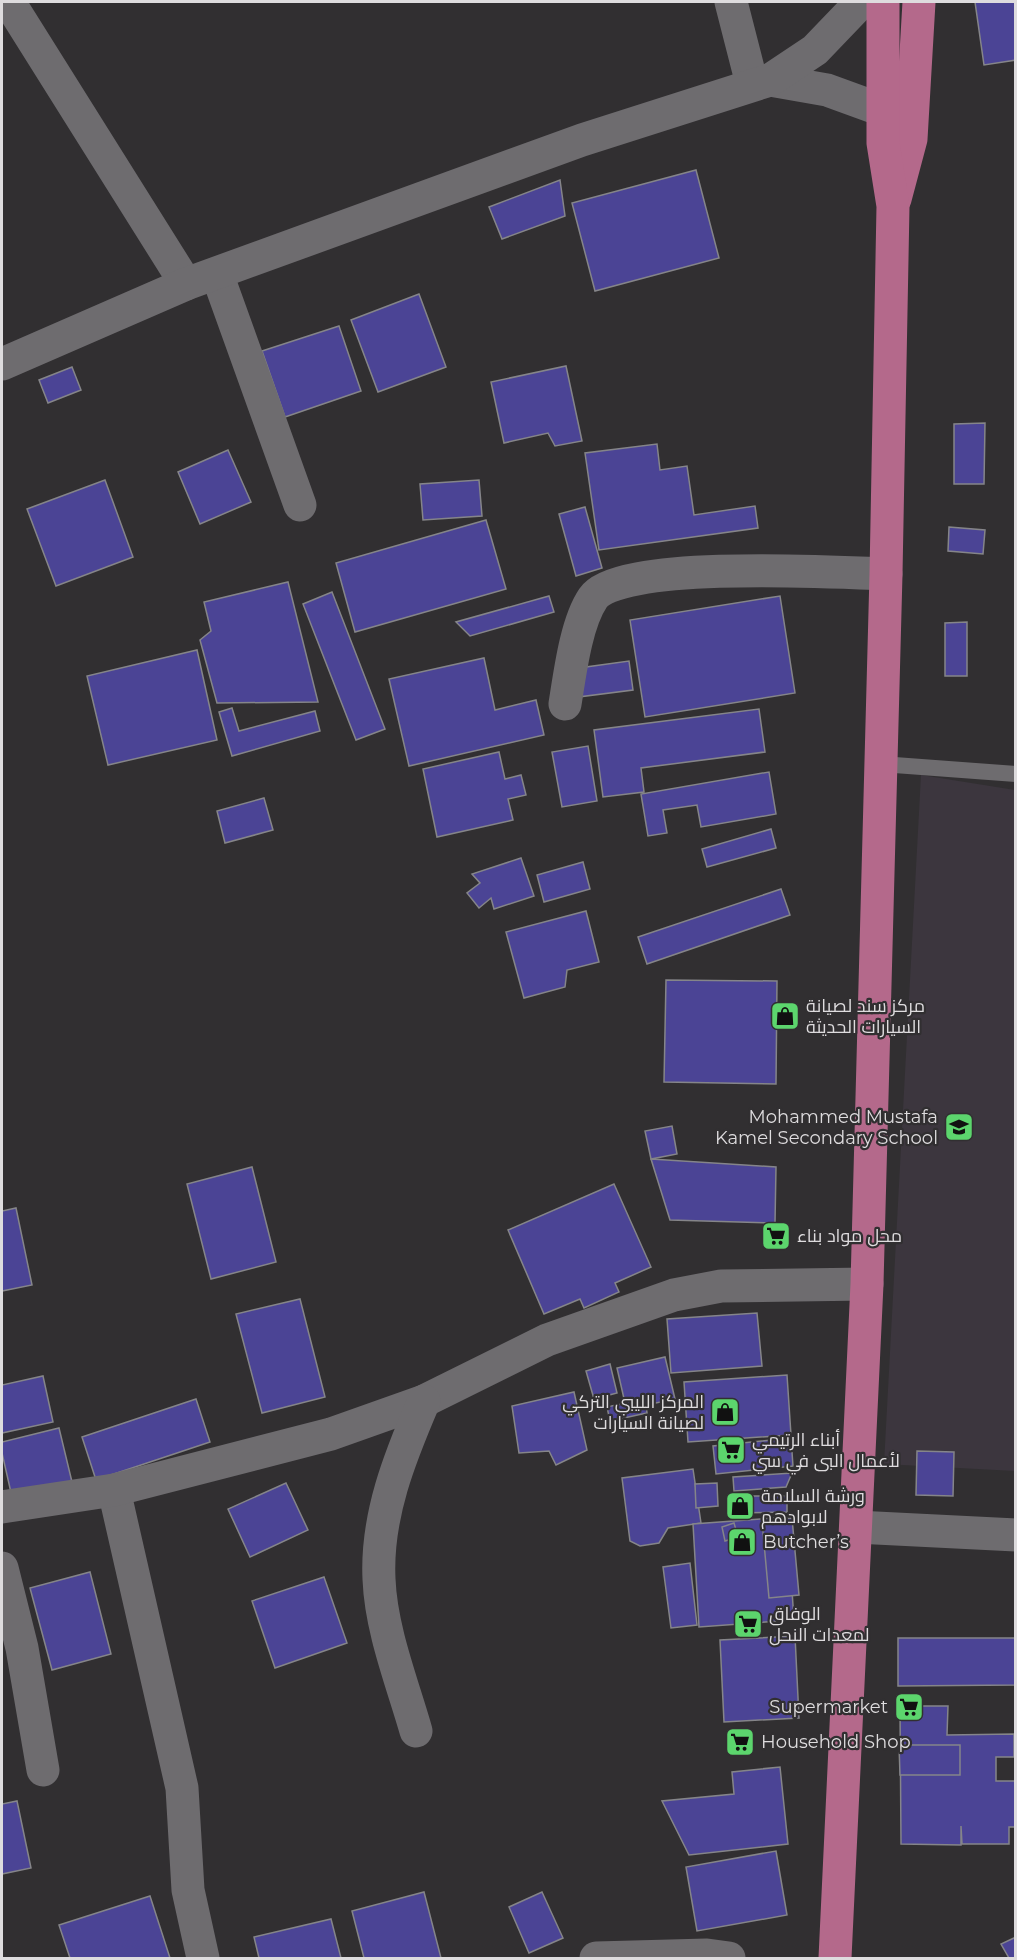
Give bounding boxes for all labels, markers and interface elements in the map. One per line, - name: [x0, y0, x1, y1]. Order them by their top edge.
- place label: مركز سند لصيانة السيارات الحديثة: [806, 995, 925, 1038]
- shop icon: مركز سند لصيانة السيارات الحديثة: [769, 1000, 801, 1032]
- place label: Mohammed Mustafa Kamel Secondary School: [715, 1106, 938, 1149]
- school or university icon: Mohammed Mustafa Kamel Secondary School: [943, 1111, 975, 1143]
- supermarket icon: محل مواد بناء: [760, 1220, 792, 1252]
- place label: محل مواد بناء: [797, 1225, 902, 1247]
- place label: المركز الليبي التركي لصيانة السيارات: [562, 1391, 704, 1434]
- shop icon: المركز الليبي التركي لصيانة السيارات: [709, 1396, 741, 1428]
- place label: أبناء الرتيمي لأعمال البى في سي: [752, 1429, 900, 1475]
- supermarket icon: أبناء الرتيمي لأعمال البى في سي: [715, 1434, 747, 1466]
- place label: ورشة السلامة لابوادهم: [761, 1485, 865, 1529]
- shop icon: ورشة السلامة لابوادهم: [724, 1490, 756, 1522]
- shop icon: Butcher’s: [726, 1526, 758, 1558]
- place label: Butcher’s: [763, 1531, 849, 1553]
- place label: الوفاق لمعدات النحل: [769, 1603, 869, 1646]
- supermarket icon: الوفاق لمعدات النحل: [732, 1608, 764, 1640]
- supermarket icon: Supermarket: [893, 1691, 925, 1723]
- place label: Supermarket: [769, 1696, 888, 1718]
- supermarket icon: Household Shop: [724, 1726, 756, 1758]
- place label: Household Shop: [761, 1731, 911, 1753]

